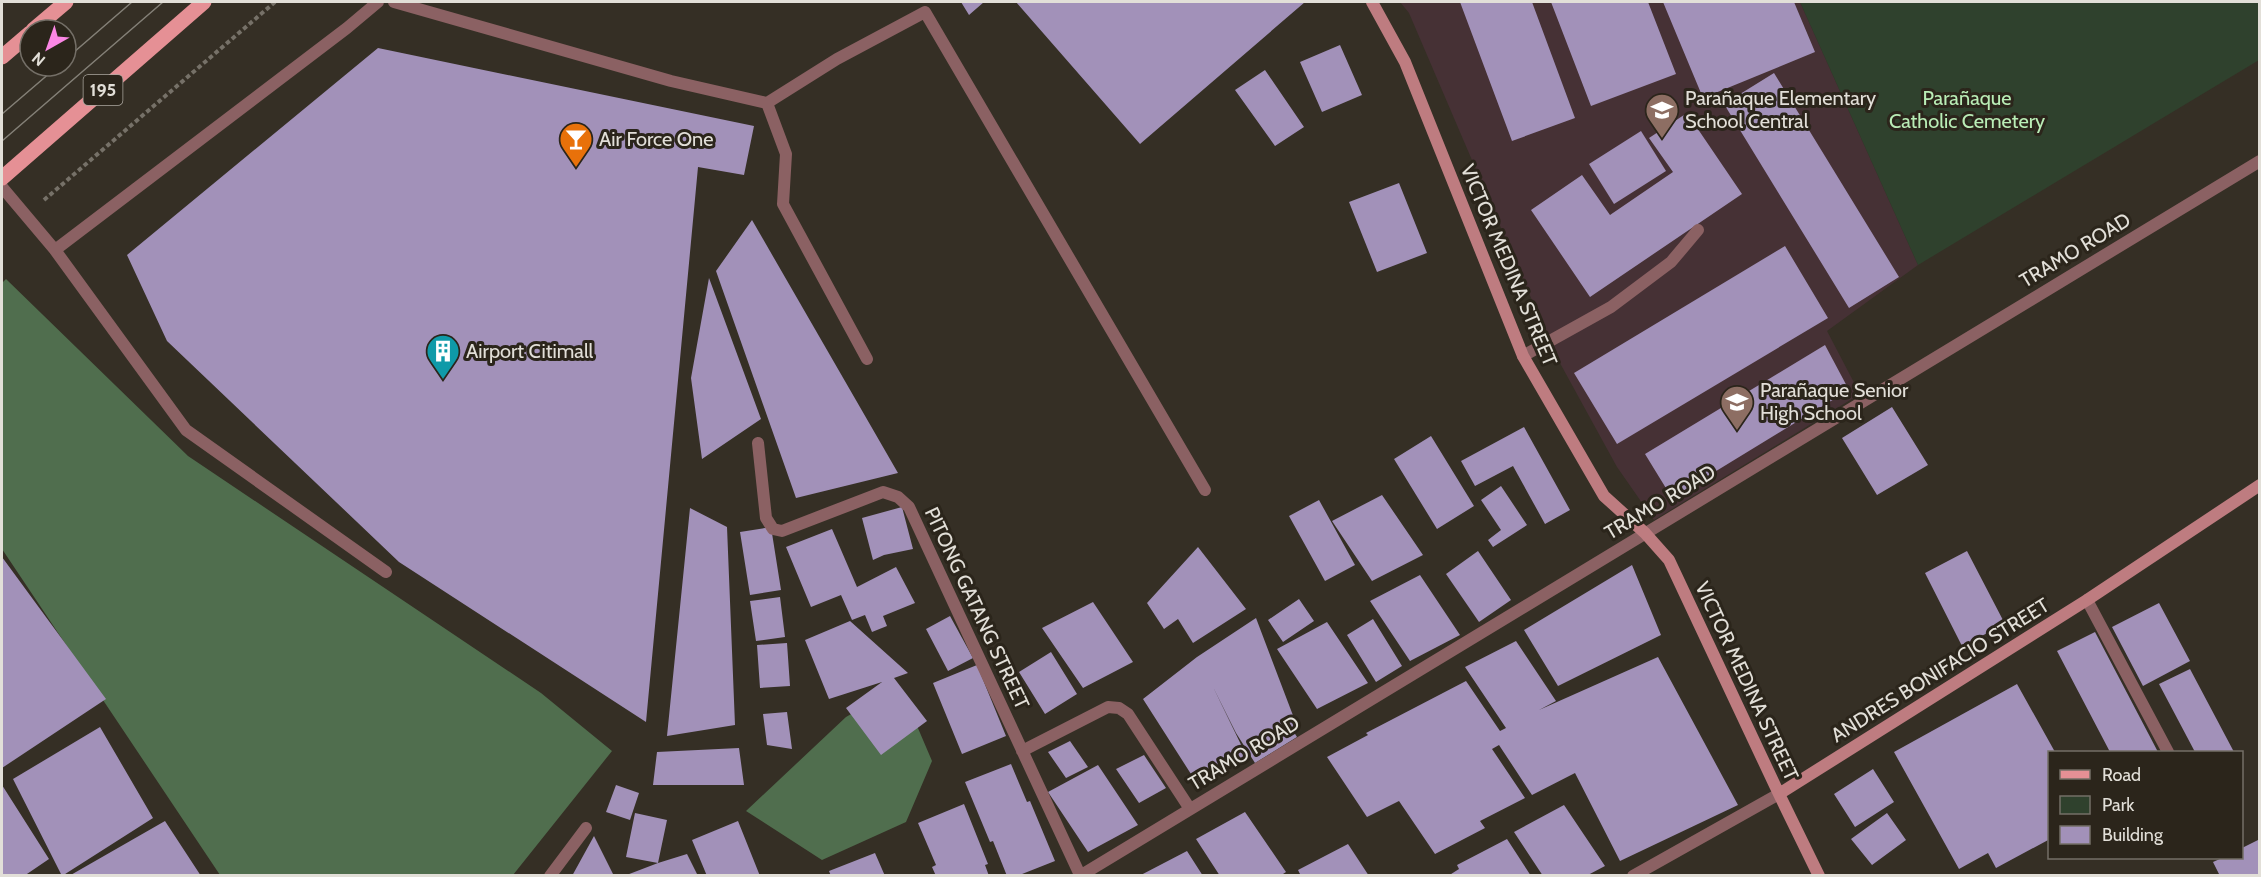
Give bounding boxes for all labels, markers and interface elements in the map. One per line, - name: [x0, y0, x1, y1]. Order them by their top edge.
- north arrow: [18, 18, 78, 78]
- text: N: [28, 48, 49, 70]
- road number: 195: [84, 75, 122, 105]
- place label: Parañaque Elementary School Central: [1685, 86, 1876, 133]
- park label: Parañaque Catholic Cemetery: [1889, 86, 2045, 133]
- school or university icon: Parañaque Elementary School Central: [1644, 92, 1680, 139]
- bar icon: Air Force One: [558, 121, 594, 168]
- place label: Air Force One: [599, 127, 713, 151]
- street label: VICTOR MEDINA STREET: [1456, 161, 1563, 370]
- street label: TRAMO ROAD: [2015, 207, 2135, 293]
- building icon: Airport Citimall: [425, 333, 461, 380]
- place label: Airport Citimall: [466, 339, 594, 363]
- place label: Parañaque Senior High School: [1760, 378, 1909, 425]
- school or university icon: Parañaque Senior High School: [1719, 384, 1755, 431]
- street label: TRAMO ROAD: [1600, 459, 1720, 545]
- street label: PITONG GATANG STREET: [920, 503, 1034, 713]
- street label: VICTOR MEDINA STREET: [1690, 578, 1804, 785]
- street label: ANDRES BONIFACIO STREET: [1826, 593, 2054, 747]
- street label: TRAMO ROAD: [1184, 710, 1304, 796]
- legend: [2048, 751, 2243, 859]
- text: Road: [2102, 764, 2141, 786]
- text: Park: [2102, 794, 2135, 816]
- text: Building: [2102, 824, 2164, 846]

